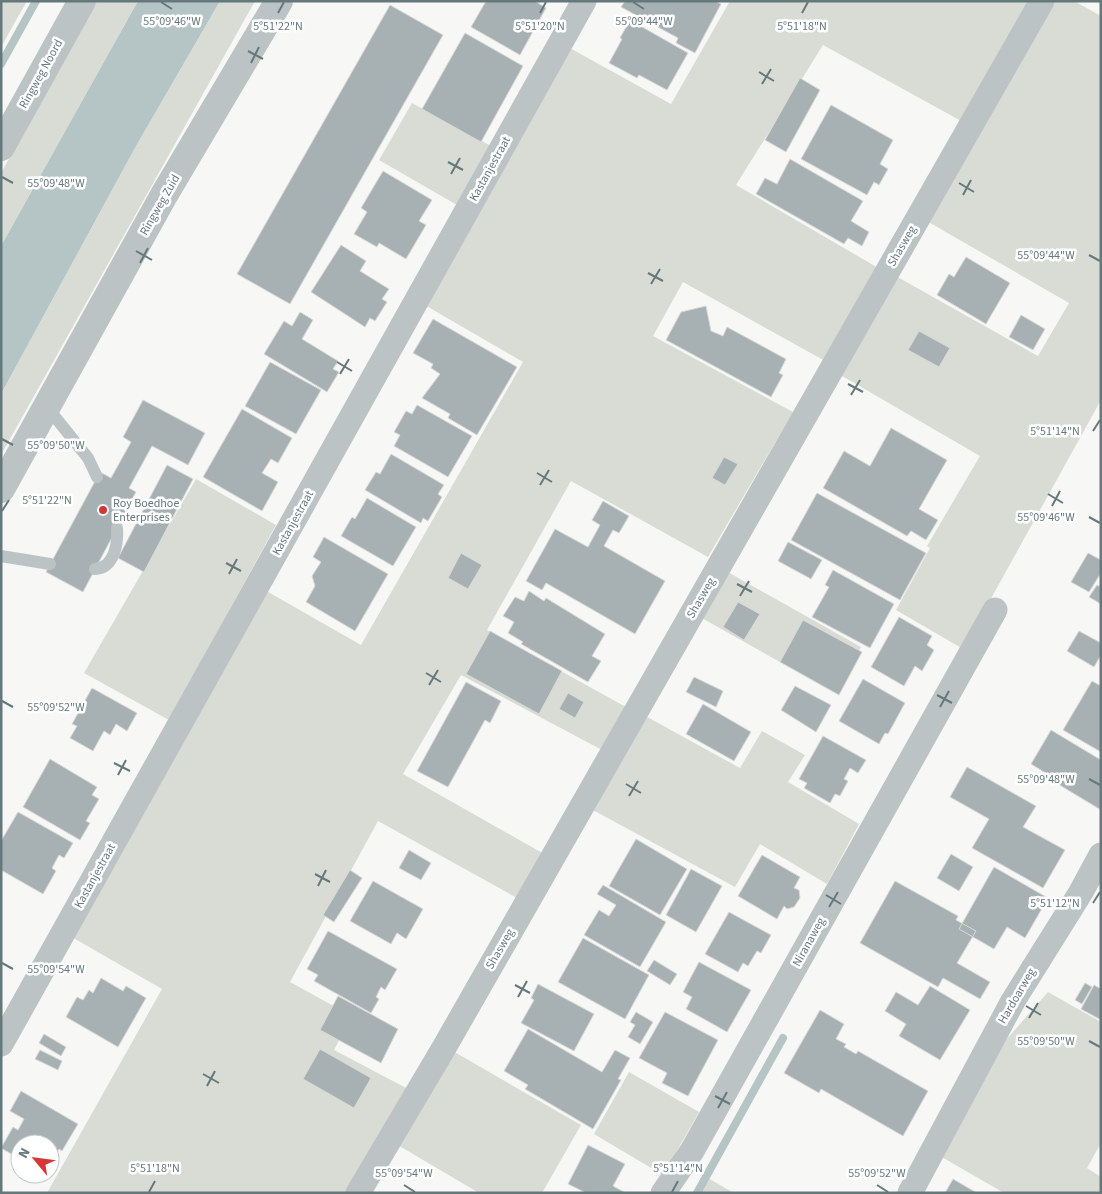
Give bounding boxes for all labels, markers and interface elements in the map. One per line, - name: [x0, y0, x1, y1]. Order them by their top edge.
- text: 55°09'46"W: [143, 13, 201, 30]
- text: 55°09'44"W: [615, 13, 673, 30]
- text: 5°51'22"N: [253, 18, 303, 35]
- text: 5°51'20"N: [515, 18, 565, 35]
- text: 5°51'18"N: [777, 18, 827, 35]
- street label: Ringweg Noord: [15, 36, 67, 112]
- street label: Kastanjestraat: [465, 133, 515, 205]
- street label: Ringweg Zuid: [136, 171, 184, 239]
- text: 55°09'48"W: [27, 175, 85, 192]
- street label: Shasweg: [884, 222, 920, 270]
- text: 55°09'44"W: [1017, 247, 1075, 264]
- text: 5°51'14"N: [1030, 423, 1080, 440]
- text: 55°09'50"W: [27, 437, 85, 454]
- street label: Kastanjestraat: [268, 487, 318, 559]
- text: 5°51'22"N: [22, 492, 72, 509]
- place label: Roy Boedhoe Enterprises: [113, 495, 179, 526]
- marker: Roy Boedhoe Enterprises: [97, 504, 109, 516]
- text: 55°09'46"W: [1017, 509, 1075, 526]
- street label: Shasweg: [683, 574, 719, 622]
- text: 55°09'52"W: [27, 699, 85, 716]
- text: 55°09'48"W: [1017, 771, 1075, 788]
- street label: Kastanjestraat: [70, 840, 120, 912]
- text: 5°51'12"N: [1030, 895, 1080, 912]
- street label: Niranaweg: [789, 914, 829, 970]
- street label: Shasweg: [482, 925, 518, 973]
- text: 55°09'54"W: [27, 961, 85, 978]
- street label: Hardoarweg: [994, 965, 1040, 1027]
- text: 55°09'50"W: [1017, 1033, 1075, 1050]
- north arrow: [10, 1134, 60, 1184]
- text: N: [14, 1144, 36, 1162]
- text: 5°51'18"N: [130, 1160, 180, 1177]
- text: 5°51'14"N: [653, 1160, 703, 1177]
- text: 55°09'54"W: [375, 1165, 433, 1182]
- text: 55°09'52"W: [848, 1165, 906, 1182]

